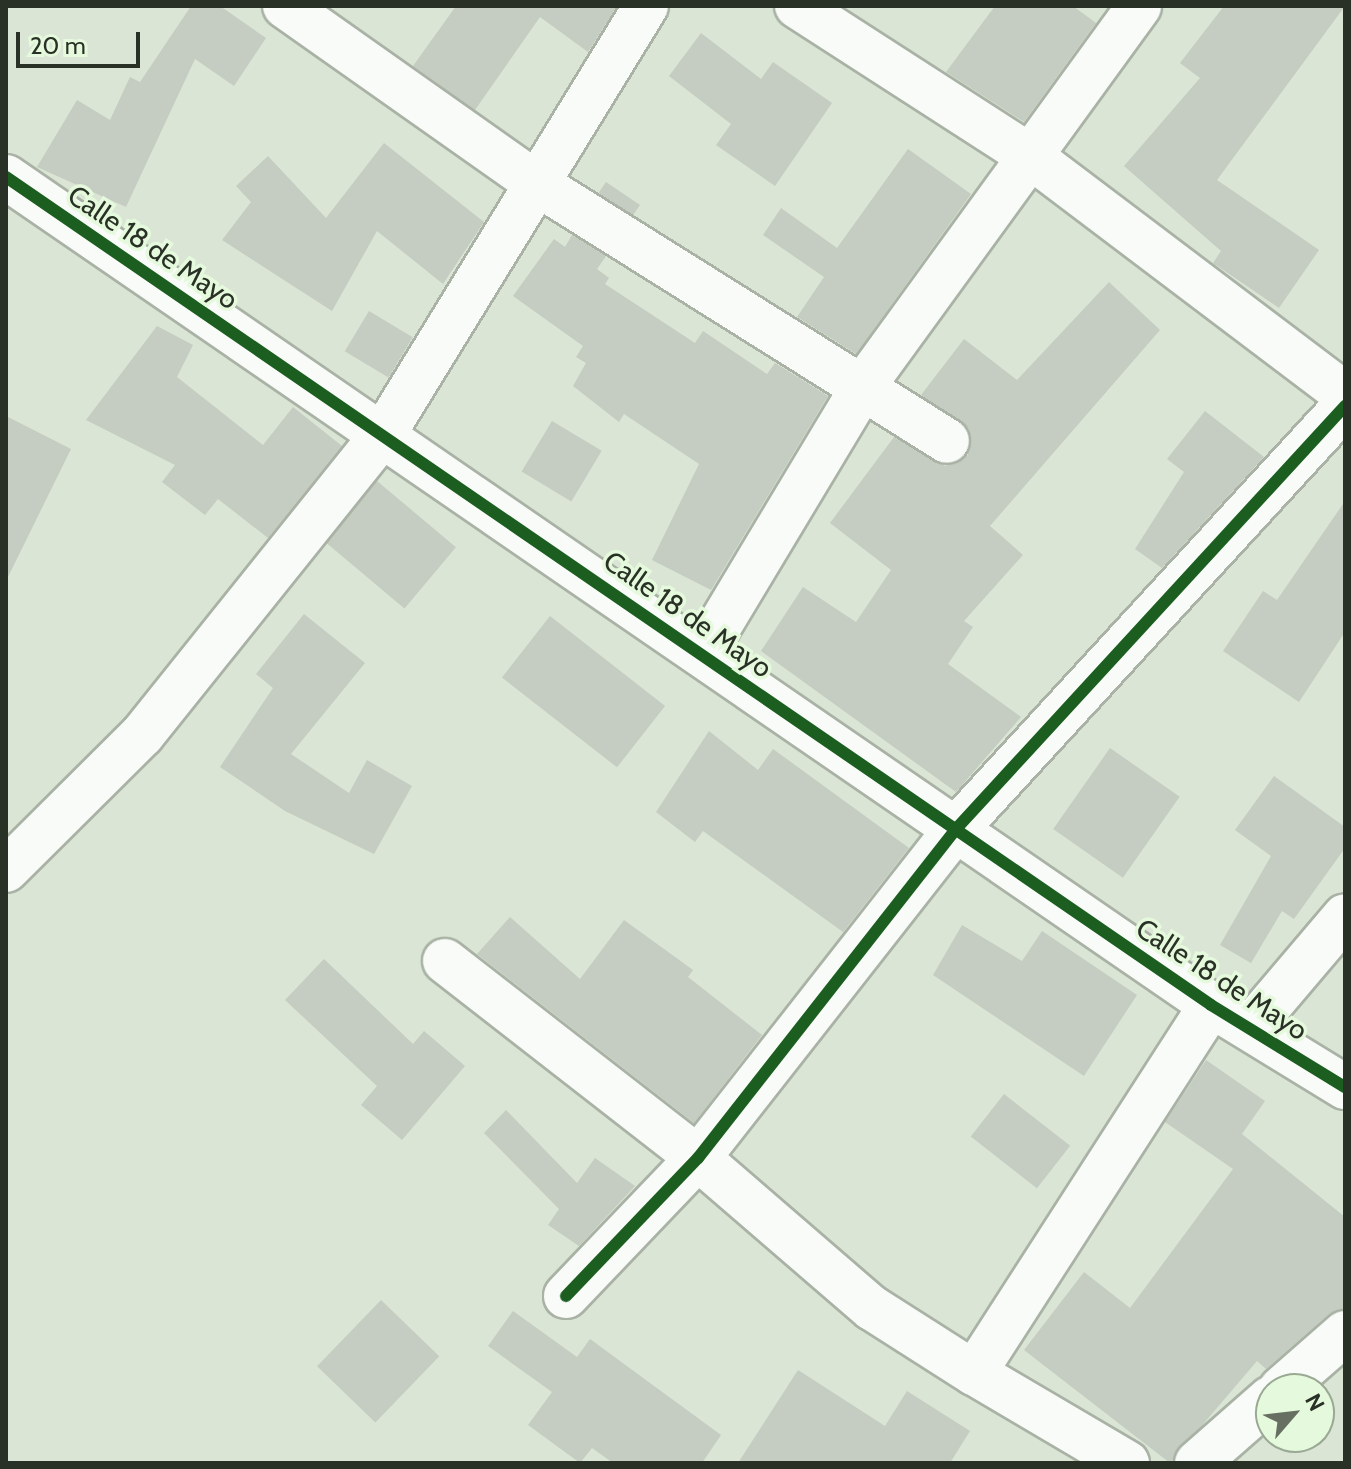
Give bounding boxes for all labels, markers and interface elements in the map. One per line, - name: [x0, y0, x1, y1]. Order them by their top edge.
- scale bar: [20, 16, 144, 66]
- text: 20 m: [30, 31, 86, 60]
- street label: Calle 18 de Mayo: [62, 178, 244, 316]
- street label: Calle 18 de Mayo: [597, 544, 779, 684]
- street label: Calle 18 de Mayo: [1130, 911, 1314, 1047]
- north arrow: [1255, 1373, 1335, 1453]
- text: N: [1299, 1389, 1330, 1416]

